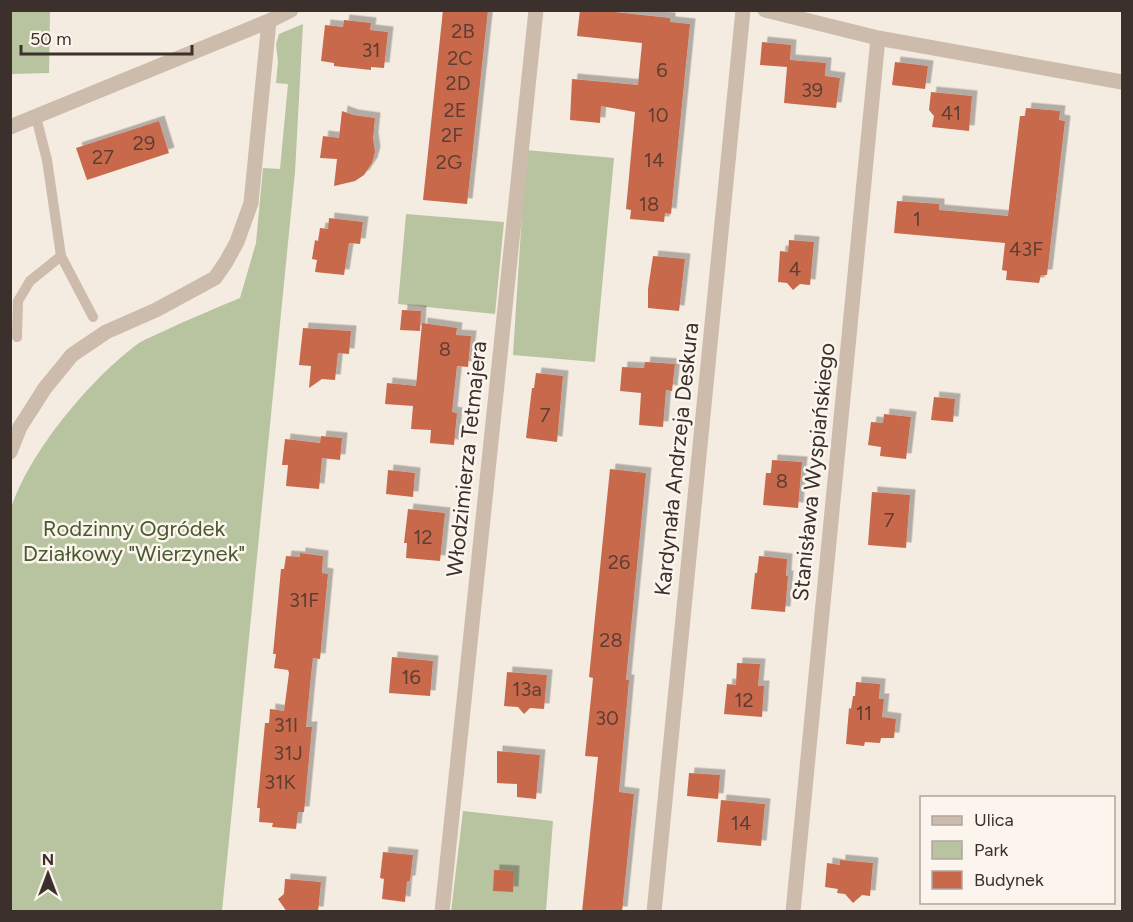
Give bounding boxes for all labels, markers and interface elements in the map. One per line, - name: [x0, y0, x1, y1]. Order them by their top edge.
- scale bar: [21, 18, 192, 56]
- house number: 2B: [451, 19, 475, 43]
- text: 50 m: [30, 28, 72, 50]
- house number: 31: [361, 38, 381, 62]
- house number: 2C: [447, 46, 473, 70]
- house number: 6: [656, 58, 668, 82]
- house number: 2D: [446, 71, 470, 95]
- house number: 39: [801, 78, 823, 102]
- house number: 2E: [443, 98, 467, 122]
- house number: 41: [941, 101, 961, 125]
- house number: 10: [647, 103, 669, 127]
- house number: 2F: [441, 123, 463, 147]
- house number: 29: [133, 131, 155, 155]
- house number: 27: [92, 145, 114, 169]
- house number: 14: [644, 148, 664, 172]
- house number: 2G: [436, 150, 462, 174]
- house number: 18: [639, 192, 659, 216]
- house number: 1: [913, 207, 921, 231]
- house number: 43F: [1009, 237, 1043, 261]
- house number: 4: [789, 257, 801, 281]
- street label: Kardynała Andrzeja Deskura: [649, 321, 704, 597]
- house number: 8: [439, 337, 451, 361]
- street label: Włodzimierza Tetmajera: [441, 340, 492, 578]
- street label: Stanisława Wyspiańskiego: [786, 341, 841, 603]
- house number: 7: [540, 403, 551, 427]
- house number: 8: [776, 469, 788, 493]
- house number: 7: [884, 508, 895, 532]
- park label: Rodzinny Ogródek Działkowy "Wierzynek": [23, 515, 245, 567]
- house number: 12: [413, 525, 433, 549]
- house number: 26: [608, 550, 630, 574]
- house number: 31F: [289, 588, 319, 612]
- house number: 28: [599, 628, 623, 652]
- house number: 16: [401, 665, 421, 689]
- house number: 13a: [512, 677, 542, 701]
- house number: 12: [734, 688, 754, 712]
- house number: 11: [856, 701, 872, 725]
- house number: 30: [595, 706, 619, 730]
- house number: 31I: [274, 713, 298, 737]
- house number: 31J: [273, 741, 303, 765]
- house number: 31K: [264, 770, 296, 794]
- legend: [920, 796, 1115, 904]
- text: Ulica: [974, 809, 1014, 831]
- house number: 14: [731, 811, 751, 835]
- text: Park: [974, 839, 1009, 861]
- north arrow: [18, 844, 78, 904]
- text: N: [42, 850, 54, 869]
- text: Budynek: [974, 869, 1044, 891]

